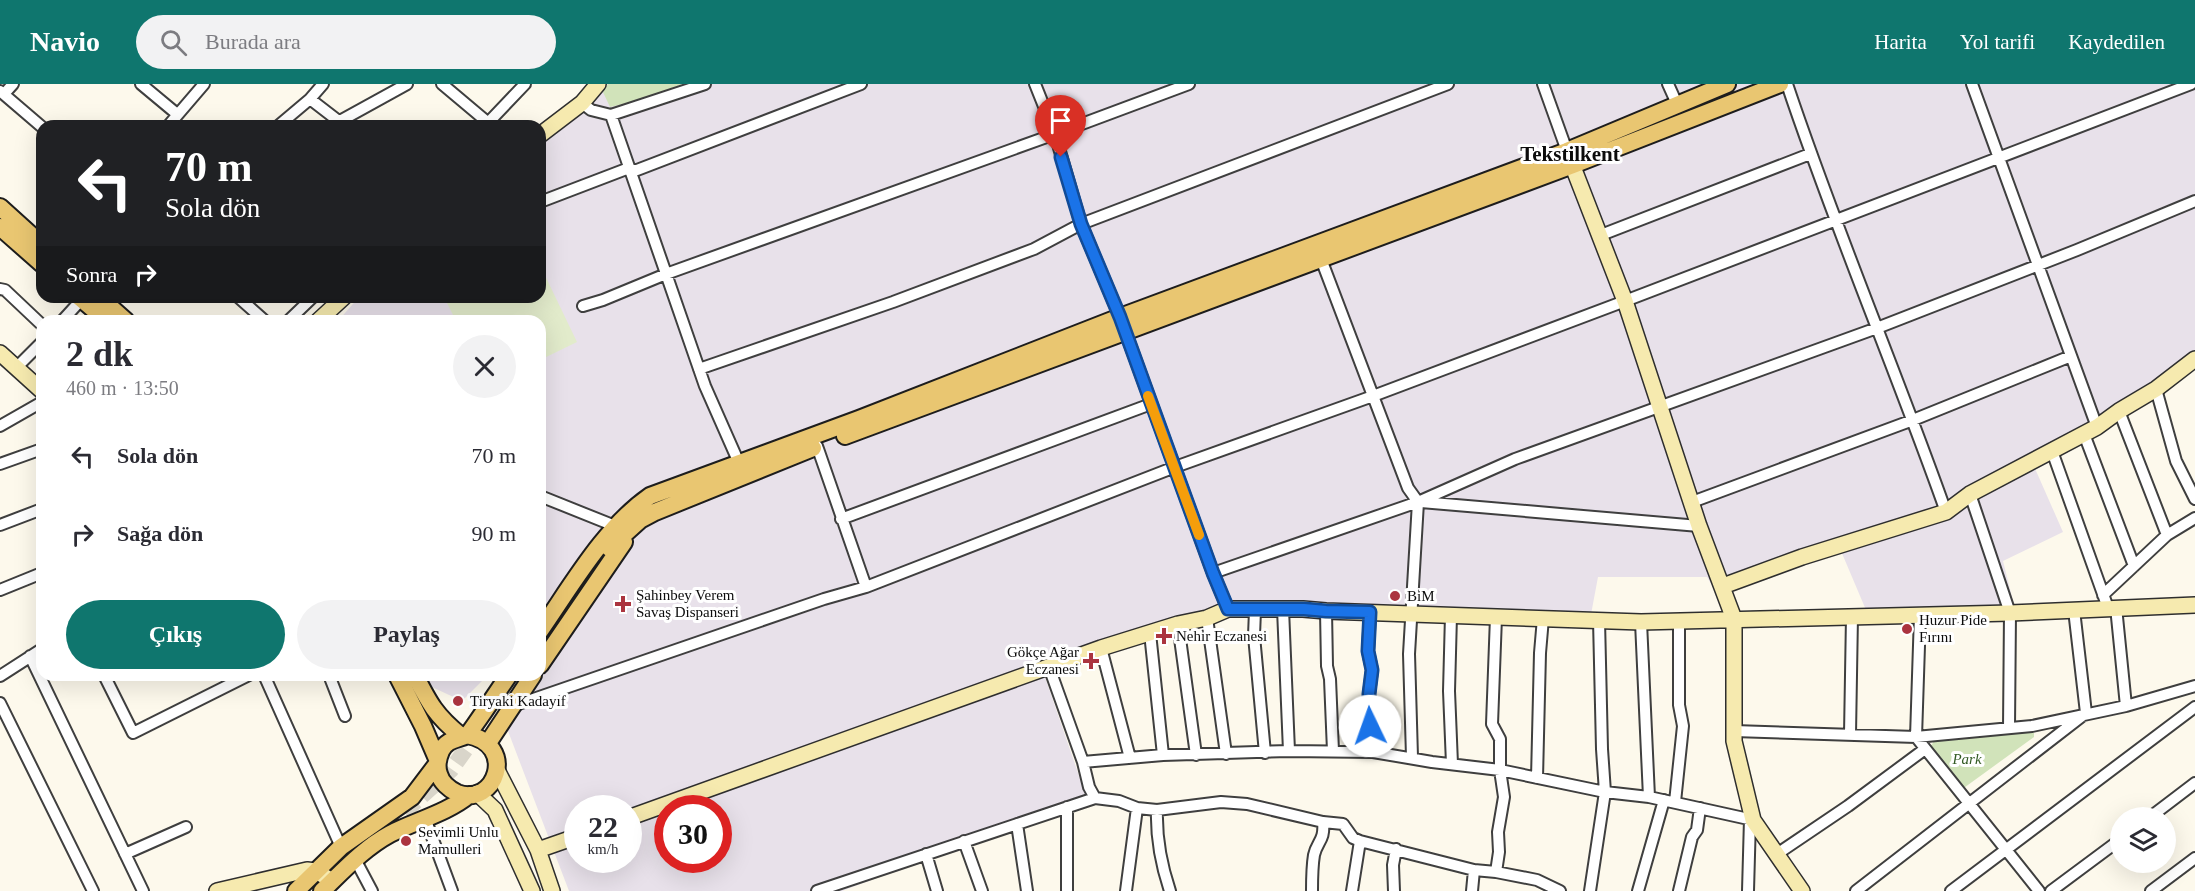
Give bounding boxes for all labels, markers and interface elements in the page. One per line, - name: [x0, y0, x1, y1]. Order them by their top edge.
- search box: [136, 15, 556, 69]
- text: Navio: [30, 26, 100, 57]
- icon: search: [157, 26, 190, 59]
- text: Burada ara: [205, 29, 301, 54]
- text: Harita: [1874, 30, 1927, 54]
- text: Yol tarifi: [1960, 30, 2035, 54]
- text: Kaydedilen: [2068, 30, 2165, 54]
- pin: [1035, 95, 1086, 157]
- icon: arrive: [1044, 104, 1077, 137]
- district label: Tekstilkent: [1520, 142, 1620, 166]
- icon: left: [66, 144, 144, 222]
- text: 70 m: [165, 144, 253, 190]
- text: Sola dön: [165, 193, 260, 223]
- icon: right: [129, 258, 162, 291]
- text: Sonra: [66, 262, 117, 287]
- text: 2 dk: [66, 334, 133, 374]
- button: close: [453, 335, 516, 398]
- text: 460 m · 13:50: [66, 377, 179, 399]
- icon: left: [66, 440, 99, 473]
- text: Sola dön: [117, 443, 198, 468]
- text: 70 m: [471, 443, 516, 468]
- icon: right: [66, 518, 99, 551]
- text: Sağa dön: [117, 521, 203, 546]
- text: 90 m: [471, 521, 516, 546]
- place label: Şahinbey Verem Savaş Dispanseri: [636, 587, 739, 620]
- place label: BiM: [1407, 588, 1435, 604]
- marker: BiM: [1388, 589, 1402, 603]
- marker: Şahinbey Verem Savaş Dispanseri: [614, 595, 632, 613]
- button: Çıkış: [66, 600, 285, 669]
- button: Paylaş: [297, 600, 516, 669]
- place label: Huzur Pide Fırını: [1919, 612, 1987, 645]
- marker: Huzur Pide Fırını: [1900, 622, 1914, 636]
- place label: Nehir Eczanesi: [1176, 628, 1267, 644]
- marker: Nehir Eczanesi: [1157, 629, 1171, 643]
- place label: Gökçe Ağar Eczanesi: [1007, 644, 1079, 677]
- marker: Gökçe Ağar Eczanesi: [1084, 654, 1098, 668]
- place label: Tiryaki Kadayıf: [470, 693, 566, 709]
- marker: Tiryaki Kadayıf: [451, 694, 465, 708]
- position arrow: [1338, 694, 1402, 758]
- park label: Park: [1951, 751, 1982, 767]
- speed limit sign: 30: [654, 795, 732, 873]
- map controls: [2110, 807, 2176, 873]
- button: layers: [2110, 807, 2176, 873]
- text: 22: [588, 810, 618, 843]
- place label: Sevimli Unlu Mamulleri: [418, 824, 499, 857]
- marker: Sevimli Unlu Mamulleri: [399, 834, 413, 848]
- text: km/h: [588, 841, 618, 857]

